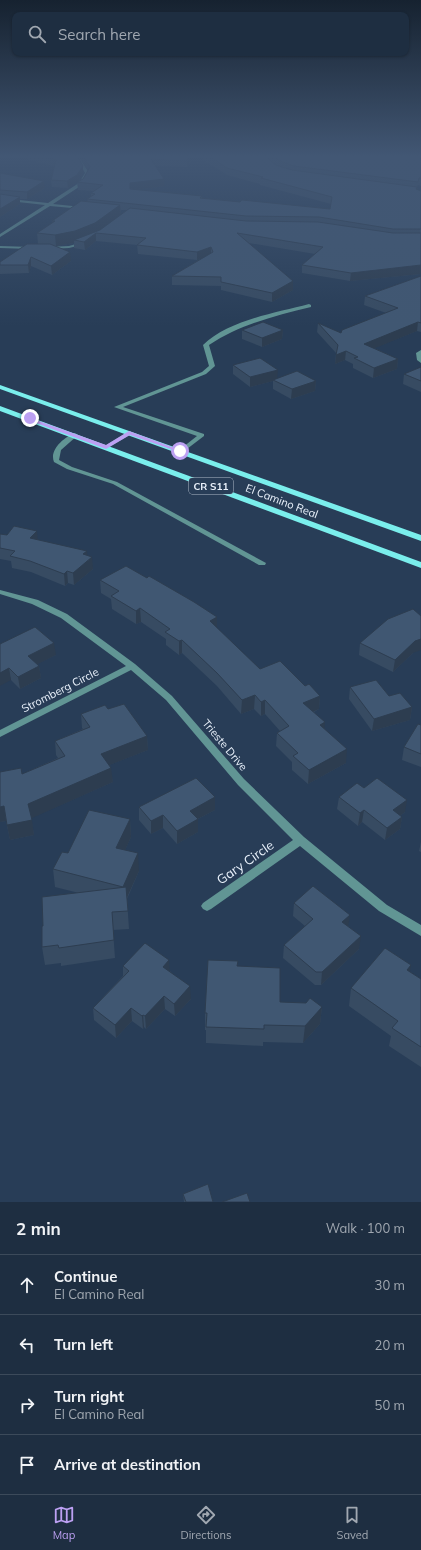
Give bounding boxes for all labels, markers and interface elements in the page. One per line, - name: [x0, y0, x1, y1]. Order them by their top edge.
- search box: [12, 12, 409, 56]
- icon: search: [26, 23, 48, 45]
- text: Search here: [58, 25, 140, 44]
- route end: [21, 409, 39, 427]
- route start: [171, 442, 189, 460]
- road number: CR S11: [189, 478, 233, 494]
- street label: El Camino Real: [244, 481, 320, 521]
- street label: Stromberg Circle: [19, 665, 101, 715]
- street label: Trieste Drive: [199, 716, 251, 774]
- street label: Gary Circle: [213, 837, 277, 887]
- text: 2 min: [16, 1218, 61, 1239]
- text: Walk · 100 m: [326, 1220, 405, 1236]
- text: Continue: [54, 1267, 117, 1286]
- icon: ahead: [16, 1274, 38, 1296]
- text: 30 m: [375, 1277, 405, 1293]
- text: El Camino Real: [54, 1286, 144, 1302]
- icon: left: [16, 1334, 38, 1356]
- text: Turn left: [54, 1335, 113, 1354]
- text: 20 m: [375, 1337, 405, 1353]
- text: Turn right: [54, 1387, 124, 1406]
- icon: right: [16, 1394, 38, 1416]
- text: 50 m: [375, 1397, 405, 1413]
- text: El Camino Real: [54, 1406, 144, 1422]
- icon: arrive: [16, 1454, 38, 1476]
- text: Arrive at destination: [54, 1455, 201, 1474]
- tab: Map: [53, 1504, 75, 1542]
- tab: Directions: [181, 1504, 231, 1542]
- tab: Saved: [337, 1504, 368, 1542]

